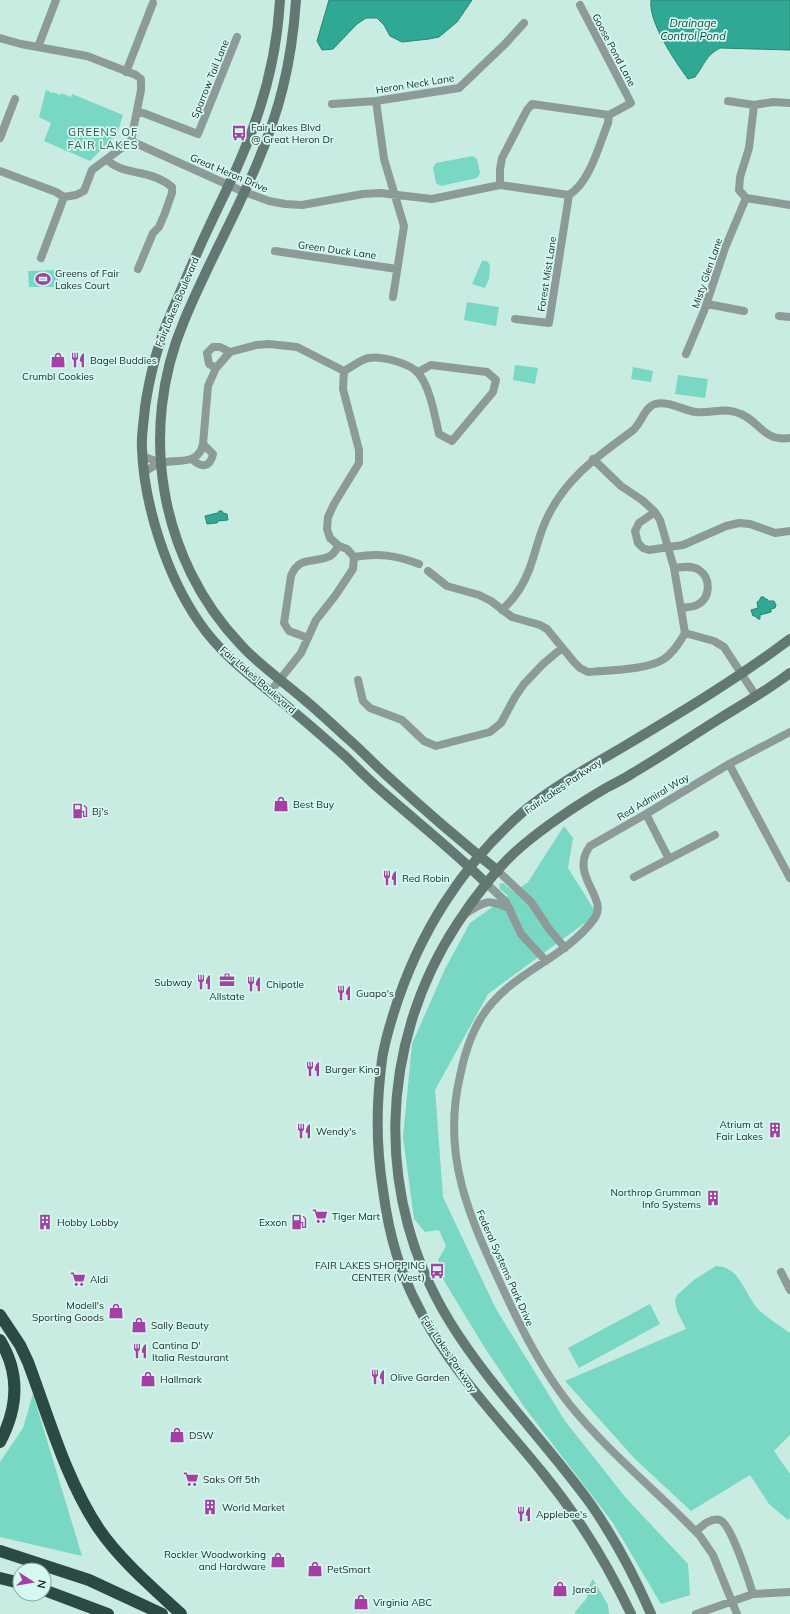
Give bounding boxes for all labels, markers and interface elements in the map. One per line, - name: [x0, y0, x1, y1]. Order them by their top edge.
- street label: Goose Pond Lane: [589, 11, 639, 89]
- water label: Drainage Control Pond: [660, 16, 726, 43]
- street label: Sparrow Tail Lane: [188, 38, 232, 120]
- street label: Heron Neck Lane: [375, 71, 455, 97]
- place label: Fair Lakes Blvd @ Great Heron Dr: [251, 121, 334, 146]
- bus stop icon: Fair Lakes Blvd @ Great Heron Dr: [230, 124, 248, 142]
- district label: GREENS OF FAIR LAKES: [67, 125, 139, 152]
- street label: Great Heron Drive: [188, 151, 270, 195]
- street label: Forest Mist Lane: [535, 235, 559, 313]
- street label: Misty Glen Lane: [689, 236, 725, 310]
- street label: Green Duck Lane: [297, 238, 377, 262]
- street label: Fair Lakes Boulevard: [152, 255, 202, 349]
- place label: Greens of Fair Lakes Court: [55, 267, 120, 292]
- sports icon: Greens of Fair Lakes Court: [34, 270, 52, 288]
- shop icon: Crumbl Cookies: [49, 351, 67, 369]
- restaurant icon: Bagel Buddies: [69, 351, 87, 369]
- place label: Bagel Buddies: [90, 354, 157, 367]
- place label: Crumbl Cookies: [22, 370, 94, 383]
- street label: Fair Lakes Boulevard: [217, 643, 299, 717]
- street label: Fair Lakes Parkway: [522, 755, 605, 817]
- street label: Red Admiral Way: [615, 770, 692, 824]
- shop icon: Best Buy: [272, 795, 290, 813]
- place label: Best Buy: [293, 798, 335, 811]
- fuel station icon: Bj's: [71, 802, 89, 820]
- place label: Bj's: [92, 805, 108, 818]
- restaurant icon: Red Robin: [381, 869, 399, 887]
- place label: Red Robin: [402, 872, 450, 885]
- office icon: Allstate: [218, 971, 236, 989]
- restaurant icon: Subway: [195, 973, 213, 991]
- restaurant icon: Chipotle: [245, 975, 263, 993]
- place label: Subway: [154, 976, 193, 989]
- place label: Chipotle: [266, 978, 304, 991]
- restaurant icon: Guapo's: [335, 984, 353, 1002]
- place label: Guapo's: [356, 987, 394, 1000]
- place label: Allstate: [209, 990, 245, 1003]
- restaurant icon: Burger King: [304, 1060, 322, 1078]
- place label: Burger King: [325, 1063, 379, 1076]
- place label: Atrium at Fair Lakes: [716, 1118, 763, 1143]
- building icon: Atrium at Fair Lakes: [766, 1121, 784, 1139]
- restaurant icon: Wendy's: [295, 1122, 313, 1140]
- place label: Wendy's: [316, 1125, 356, 1138]
- place label: Northrop Grumman Info Systems: [611, 1186, 701, 1211]
- building icon: Northrop Grumman Info Systems: [704, 1189, 722, 1207]
- supermarket icon: Tiger Mart: [311, 1207, 329, 1225]
- street label: Federal Systems Park Drive: [473, 1208, 537, 1328]
- place label: Tiger Mart: [332, 1210, 381, 1223]
- building icon: Hobby Lobby: [36, 1213, 54, 1231]
- fuel station icon: Exxon: [290, 1213, 308, 1231]
- place label: Hobby Lobby: [57, 1216, 119, 1229]
- place label: Exxon: [259, 1216, 287, 1229]
- place label: FAIR LAKES SHOPPING CENTER (West): [315, 1259, 425, 1284]
- bus stop icon: FAIR LAKES SHOPPING CENTER (West): [428, 1262, 446, 1280]
- supermarket icon: Aldi: [69, 1270, 87, 1288]
- place label: Aldi: [90, 1273, 108, 1286]
- place label: Modell's Sporting Goods: [32, 1299, 104, 1324]
- shop icon: Modell's Sporting Goods: [107, 1302, 125, 1320]
- street label: Fair Lakes Parkway: [418, 1313, 480, 1396]
- shop icon: Sally Beauty: [130, 1316, 148, 1334]
- place label: Sally Beauty: [151, 1319, 209, 1332]
- place label: Cantina D' Italia Restaurant: [152, 1339, 229, 1364]
- restaurant icon: Cantina D' Italia Restaurant: [131, 1342, 149, 1360]
- restaurant icon: Olive Garden: [369, 1368, 387, 1386]
- shop icon: Hallmark: [139, 1370, 157, 1388]
- place label: Olive Garden: [390, 1371, 450, 1384]
- place label: Hallmark: [160, 1373, 203, 1386]
- shop icon: DSW: [168, 1426, 186, 1444]
- place label: DSW: [189, 1429, 214, 1442]
- supermarket icon: Saks Off 5th: [182, 1470, 200, 1488]
- place label: Saks Off 5th: [203, 1473, 260, 1486]
- building icon: World Market: [201, 1498, 219, 1516]
- place label: World Market: [222, 1501, 286, 1514]
- restaurant icon: Applebee's: [515, 1505, 533, 1523]
- place label: Applebee's: [536, 1508, 587, 1521]
- place label: Rockler Woodworking and Hardware: [164, 1548, 266, 1573]
- shop icon: Rockler Woodworking and Hardware: [269, 1551, 287, 1569]
- shop icon: PetSmart: [306, 1560, 324, 1578]
- north arrow: [12, 1562, 52, 1602]
- place label: PetSmart: [327, 1563, 371, 1576]
- text: N: [34, 1579, 49, 1590]
- shop icon: Jared: [551, 1580, 569, 1598]
- place label: Jared: [572, 1583, 596, 1596]
- shop icon: Virginia ABC: [352, 1593, 370, 1611]
- place label: Virginia ABC: [373, 1596, 432, 1609]

